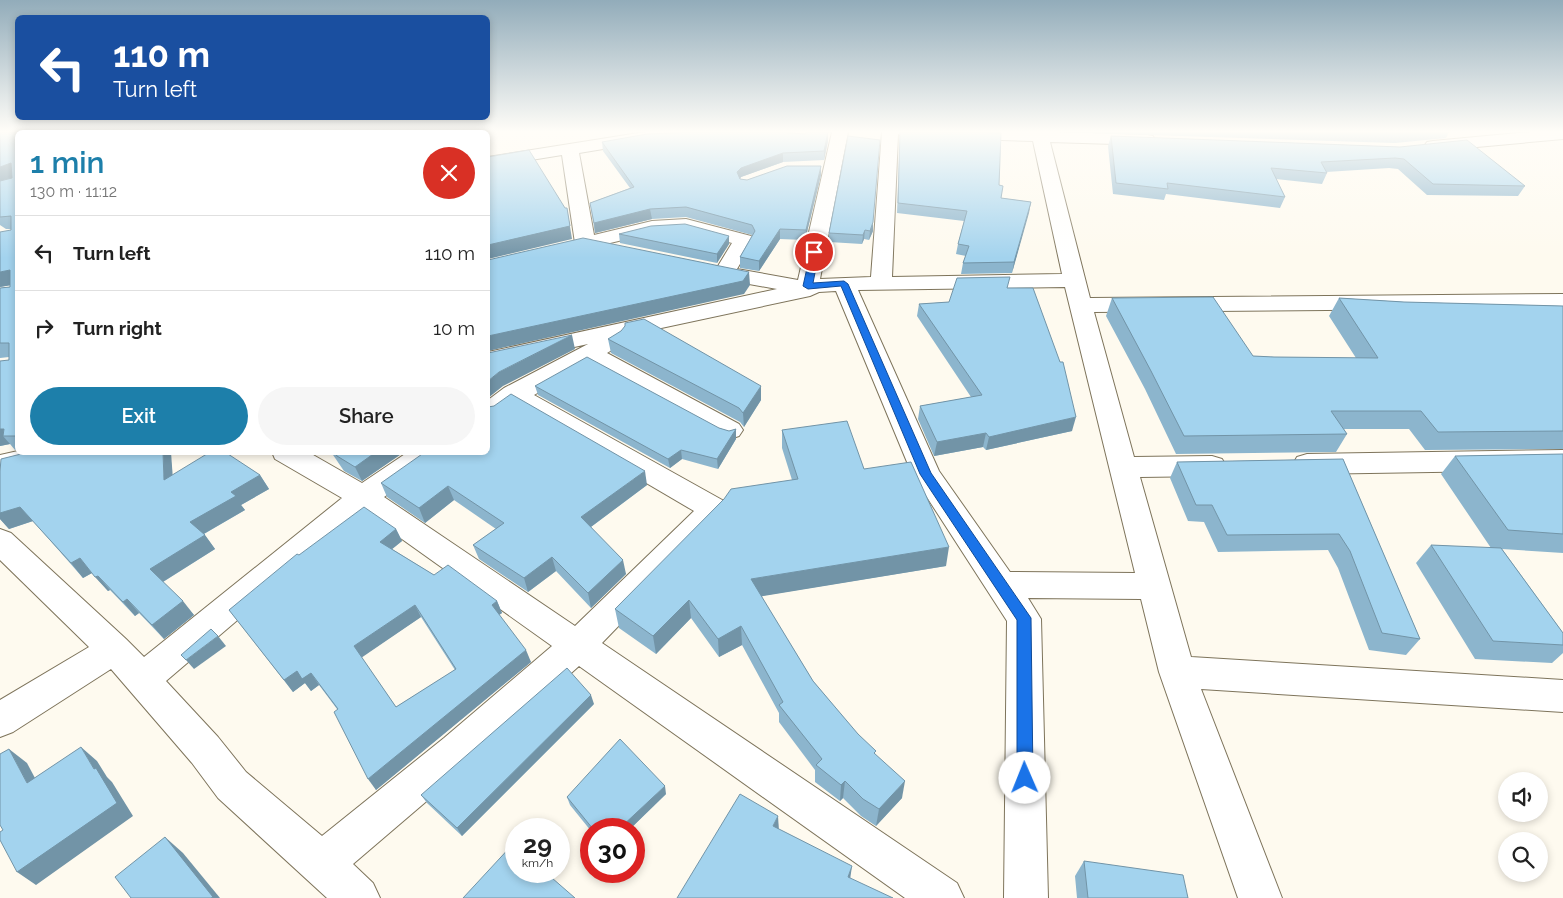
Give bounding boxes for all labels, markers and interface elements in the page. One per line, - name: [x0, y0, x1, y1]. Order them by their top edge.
- text: 110 m: [113, 34, 210, 75]
- icon: left: [30, 35, 95, 100]
- text: Turn left: [113, 76, 197, 102]
- text: 1 min: [30, 145, 105, 180]
- button: close: [423, 147, 475, 199]
- text: 130 m · 11:12: [30, 182, 117, 201]
- pin: [793, 231, 835, 273]
- icon: arrive: [800, 238, 828, 266]
- icon: left: [30, 239, 58, 267]
- text: Turn left: [73, 242, 150, 264]
- text: 110 m: [425, 242, 475, 264]
- icon: right: [30, 314, 58, 342]
- text: Turn right: [73, 317, 162, 339]
- text: 10 m: [433, 317, 475, 339]
- button: Exit: [30, 387, 248, 445]
- button: Share: [258, 387, 475, 445]
- position arrow: [998, 751, 1050, 803]
- map controls: [1498, 772, 1548, 882]
- button: sound: [1498, 772, 1548, 822]
- speed limit sign: 30: [580, 818, 645, 883]
- text: 29: [523, 829, 552, 859]
- button: search: [1498, 832, 1548, 882]
- text: km/h: [522, 856, 553, 870]

